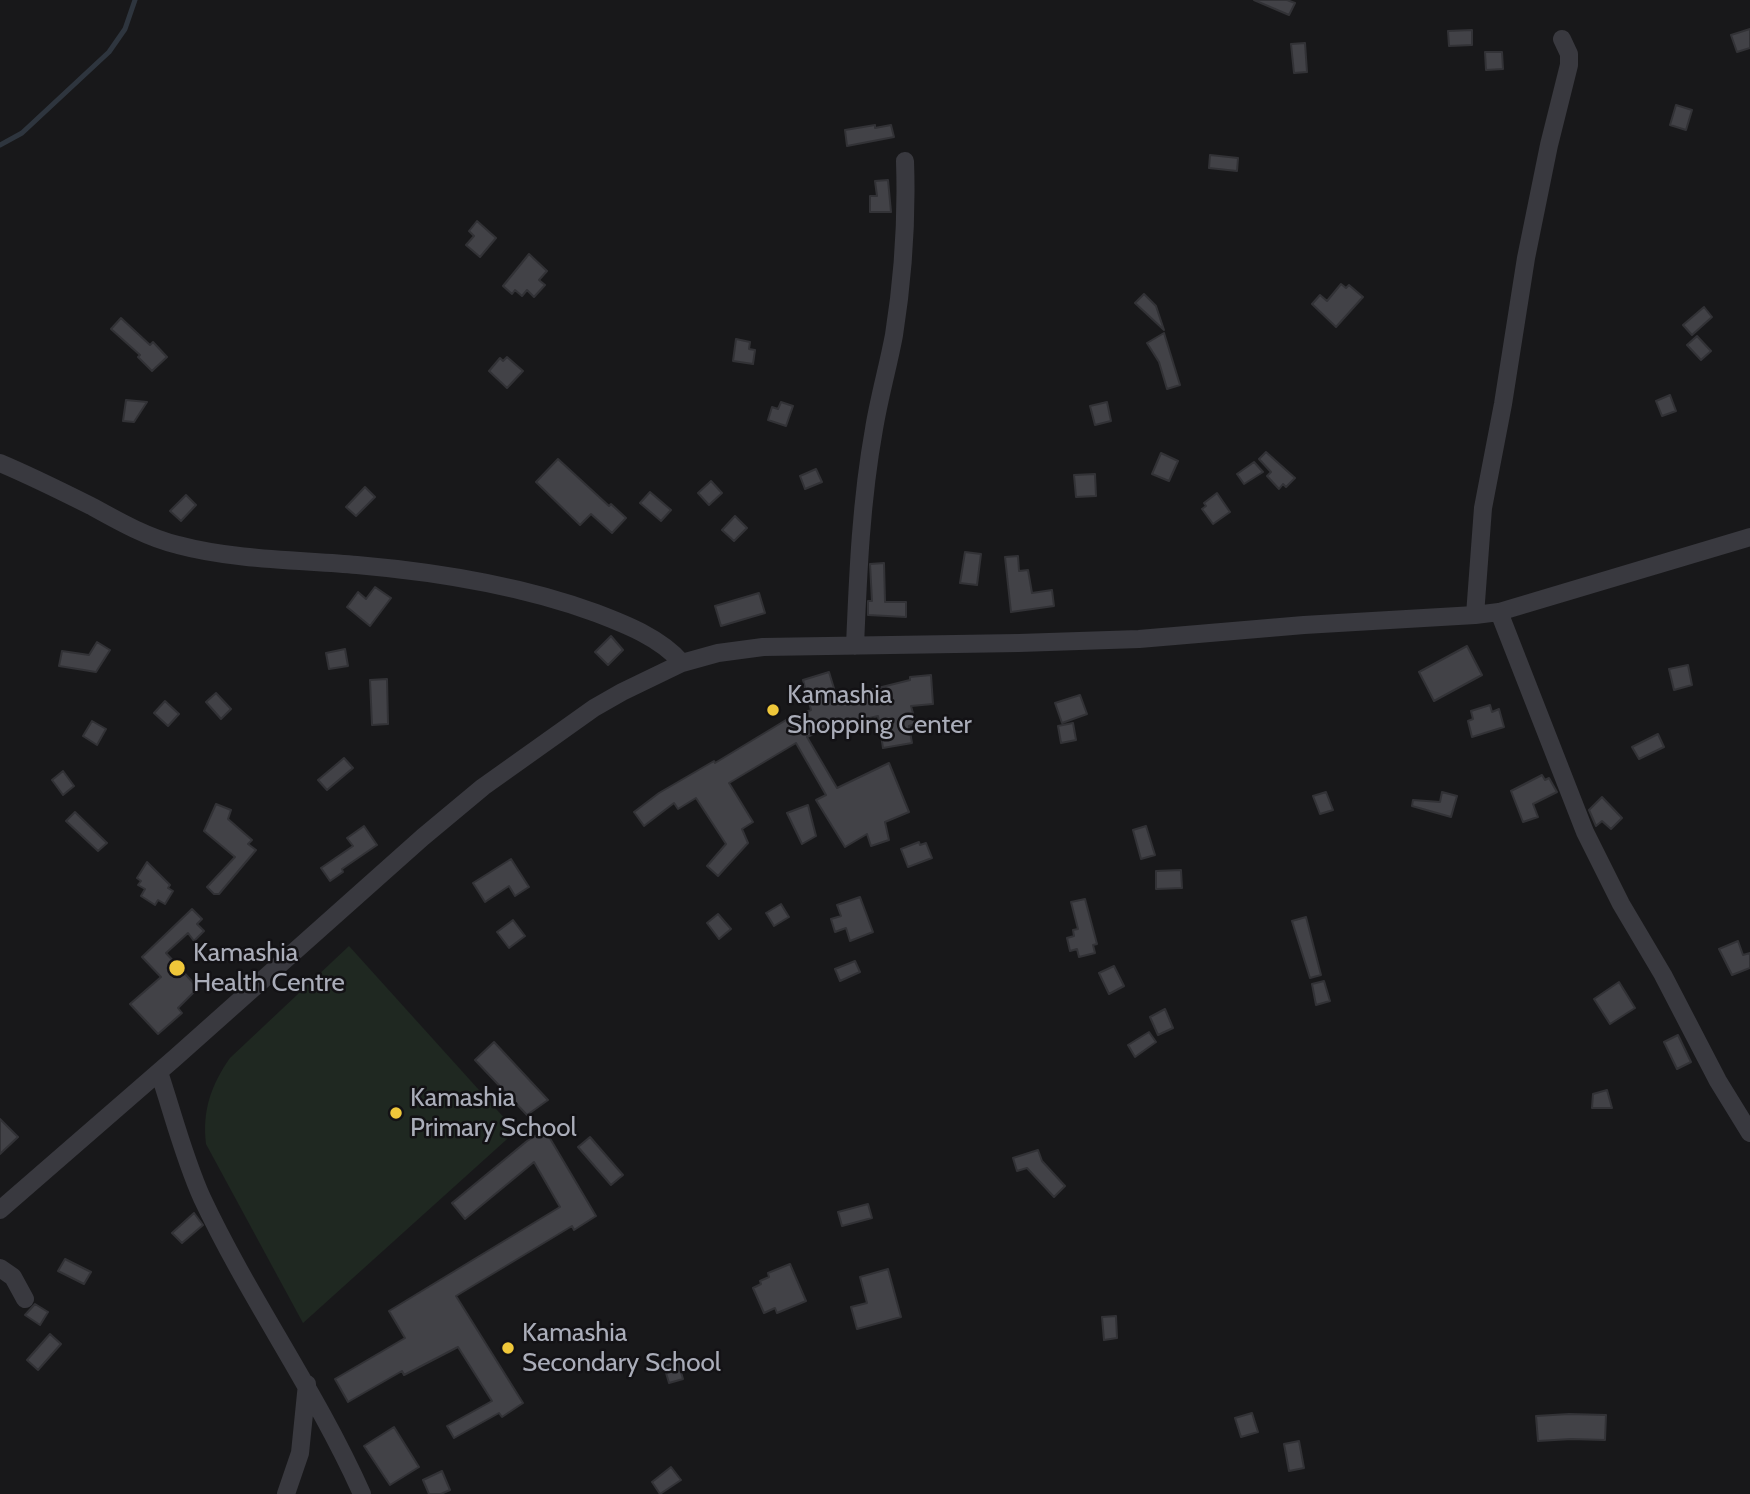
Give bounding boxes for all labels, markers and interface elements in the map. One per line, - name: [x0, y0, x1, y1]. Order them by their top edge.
- place label: Kamashia Shopping Center: [787, 679, 972, 740]
- marker: Kamashia Shopping Center: [765, 702, 781, 718]
- place label: Kamashia Health Centre: [193, 937, 345, 998]
- marker: Kamashia Health Centre: [167, 958, 187, 978]
- place label: Kamashia Primary School: [410, 1082, 577, 1144]
- marker: Kamashia Primary School: [388, 1105, 404, 1121]
- place label: Kamashia Secondary School: [522, 1317, 721, 1378]
- marker: Kamashia Secondary School: [500, 1340, 516, 1356]

